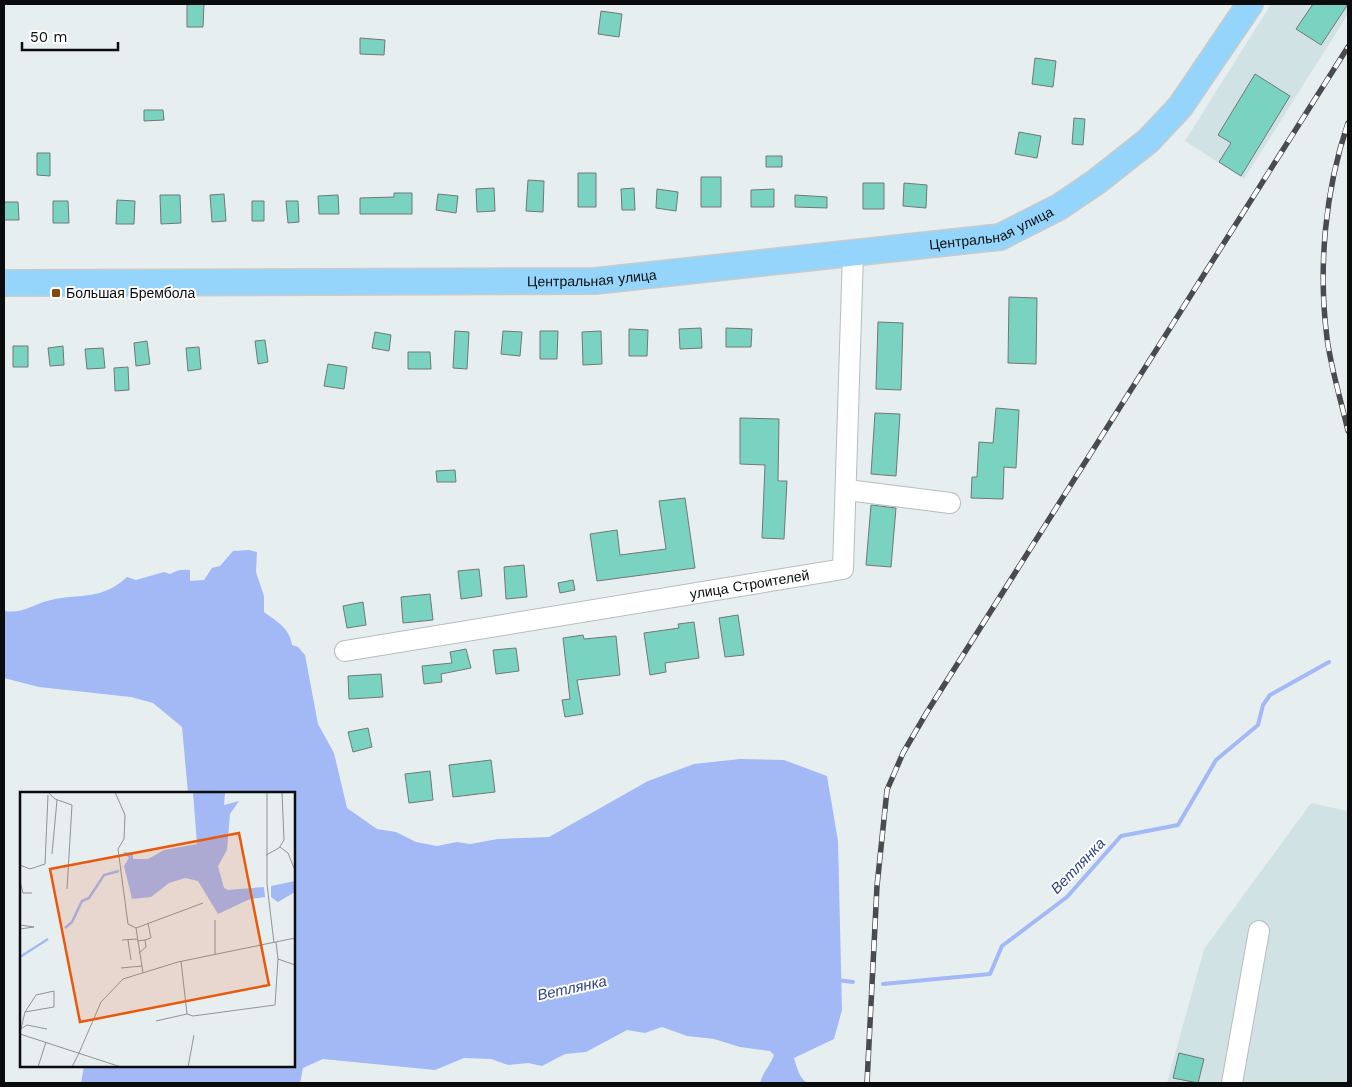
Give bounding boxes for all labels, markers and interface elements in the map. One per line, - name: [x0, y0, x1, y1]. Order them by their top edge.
- scale bar: [22, 20, 119, 52]
- text: 50 m: [30, 28, 67, 46]
- street label: Центральная улица: [928, 203, 1056, 253]
- street label: Центральная улица: [527, 266, 658, 289]
- place label: Большая Брембола: [66, 285, 195, 301]
- marker: Большая Брембола: [50, 287, 62, 299]
- street label: улица Строителей: [689, 567, 810, 602]
- inset map: [20, 792, 295, 1067]
- water label: Ветлянка: [1047, 834, 1109, 898]
- water label: Ветлянка: [536, 972, 608, 1004]

